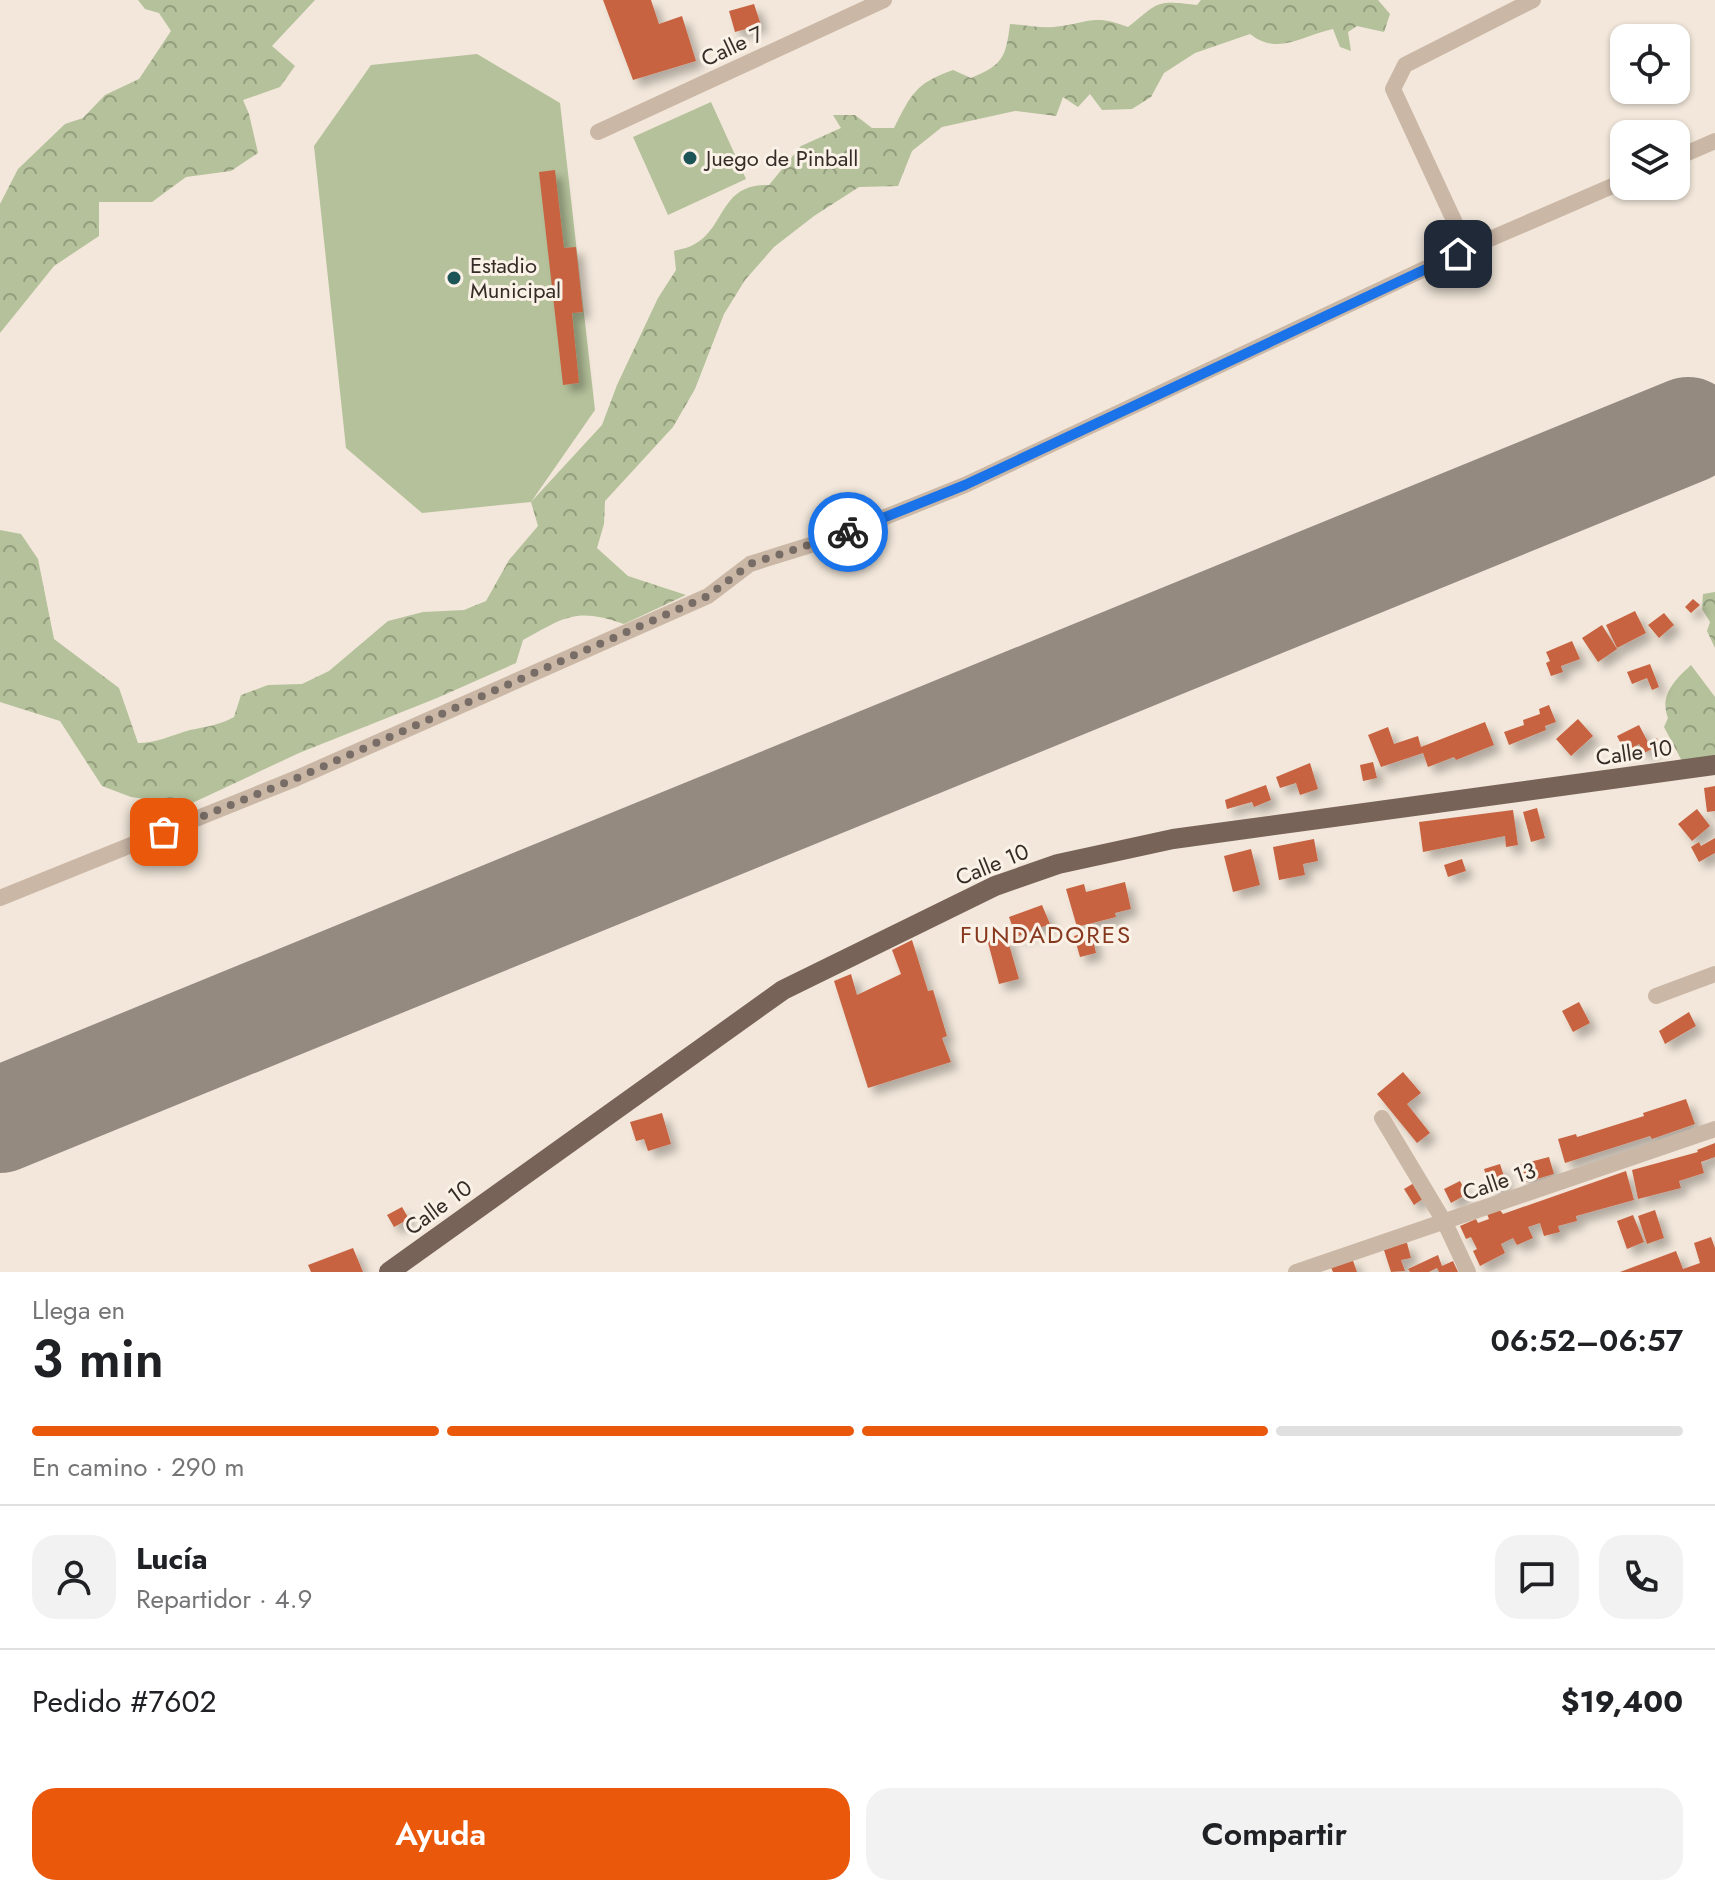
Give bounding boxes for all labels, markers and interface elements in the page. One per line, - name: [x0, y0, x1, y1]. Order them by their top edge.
- street label: Calle 7: [696, 18, 769, 74]
- map controls: [1610, 24, 1690, 200]
- button: locate: [1610, 24, 1690, 104]
- button: layers: [1610, 120, 1690, 200]
- place label: Juego de Pinball: [703, 142, 858, 174]
- marker: Juego de Pinball: [681, 149, 699, 167]
- pin: [1424, 220, 1492, 288]
- icon: home: [1436, 232, 1480, 276]
- place label: Estadio Municipal: [470, 249, 561, 306]
- marker: Estadio Municipal: [445, 269, 463, 287]
- courier: [808, 492, 888, 572]
- icon: bike: [826, 510, 870, 554]
- street label: Calle 10: [1594, 731, 1674, 773]
- pin: [130, 798, 198, 866]
- icon: bag: [142, 810, 186, 854]
- street label: Calle 10: [950, 835, 1034, 893]
- district label: FUNDADORES: [960, 917, 1132, 952]
- street label: Calle 13: [1458, 1154, 1540, 1208]
- street label: Calle 10: [398, 1171, 478, 1243]
- text: Llega en: [32, 1291, 125, 1329]
- text: 06:52–06:57: [1491, 1319, 1683, 1362]
- text: 3 min: [32, 1321, 164, 1397]
- text: En camino · 290 m: [32, 1448, 244, 1486]
- button: person: [32, 1535, 116, 1619]
- button: chat: [1495, 1535, 1579, 1619]
- button: phone: [1599, 1535, 1683, 1619]
- text: Lucía: [136, 1537, 208, 1580]
- text: Repartidor · 4.9: [136, 1580, 312, 1618]
- text: Pedido #7602: [32, 1680, 217, 1723]
- text: $19,400: [1561, 1680, 1683, 1723]
- button: Ayuda: [32, 1788, 850, 1880]
- button: Compartir: [866, 1788, 1683, 1880]

